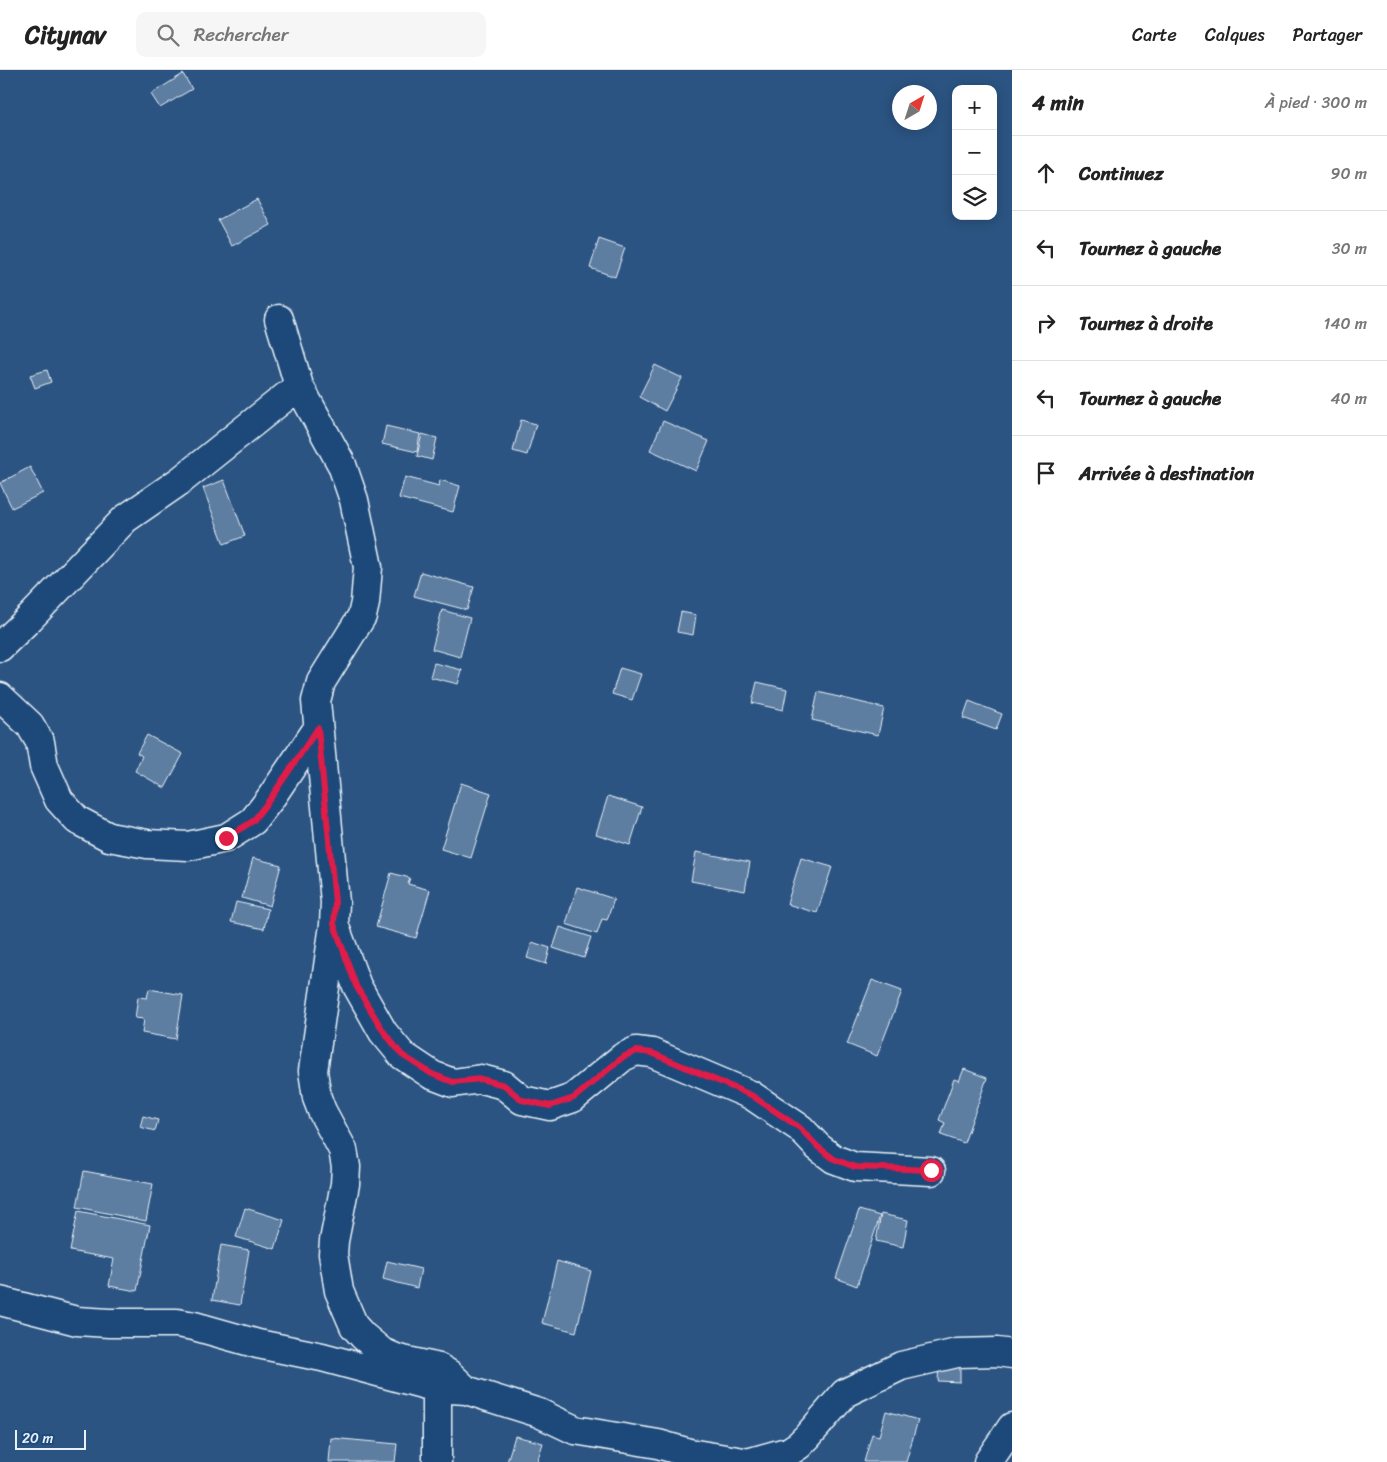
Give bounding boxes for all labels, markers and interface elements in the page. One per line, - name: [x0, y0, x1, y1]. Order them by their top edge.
- search box: [136, 12, 486, 57]
- text: Citynav: [25, 14, 106, 56]
- text: Rechercher: [194, 18, 288, 51]
- text: Carte: [1132, 19, 1177, 51]
- text: Calques: [1205, 19, 1265, 51]
- text: Partager: [1293, 19, 1362, 51]
- icon: search: [154, 21, 182, 49]
- text: 4 min: [1032, 84, 1084, 122]
- north arrow: [892, 85, 937, 130]
- map controls: [952, 85, 997, 220]
- button: +: [952, 85, 997, 130]
- text: À pied · 300 m: [1265, 88, 1367, 117]
- button: −: [952, 130, 997, 175]
- text: Continuez: [1079, 157, 1164, 190]
- icon: ahead: [1032, 159, 1060, 187]
- text: 90 m: [1331, 159, 1367, 188]
- button: layers: [952, 175, 997, 220]
- text: Tournez à gauche: [1079, 232, 1221, 265]
- icon: left: [1032, 234, 1060, 262]
- text: 30 m: [1332, 234, 1367, 263]
- text: Tournez à droite: [1079, 307, 1213, 340]
- icon: right: [1032, 309, 1060, 337]
- text: 140 m: [1324, 309, 1367, 338]
- text: Tournez à gauche: [1079, 382, 1221, 415]
- icon: left: [1032, 384, 1060, 412]
- text: 40 m: [1330, 384, 1367, 413]
- text: Arrivée à destination: [1079, 457, 1254, 490]
- icon: arrive: [1032, 459, 1060, 487]
- route end: [215, 827, 238, 850]
- route start: [920, 1159, 943, 1182]
- text: 20 m: [22, 1426, 53, 1451]
- scale bar: [15, 1427, 86, 1450]

